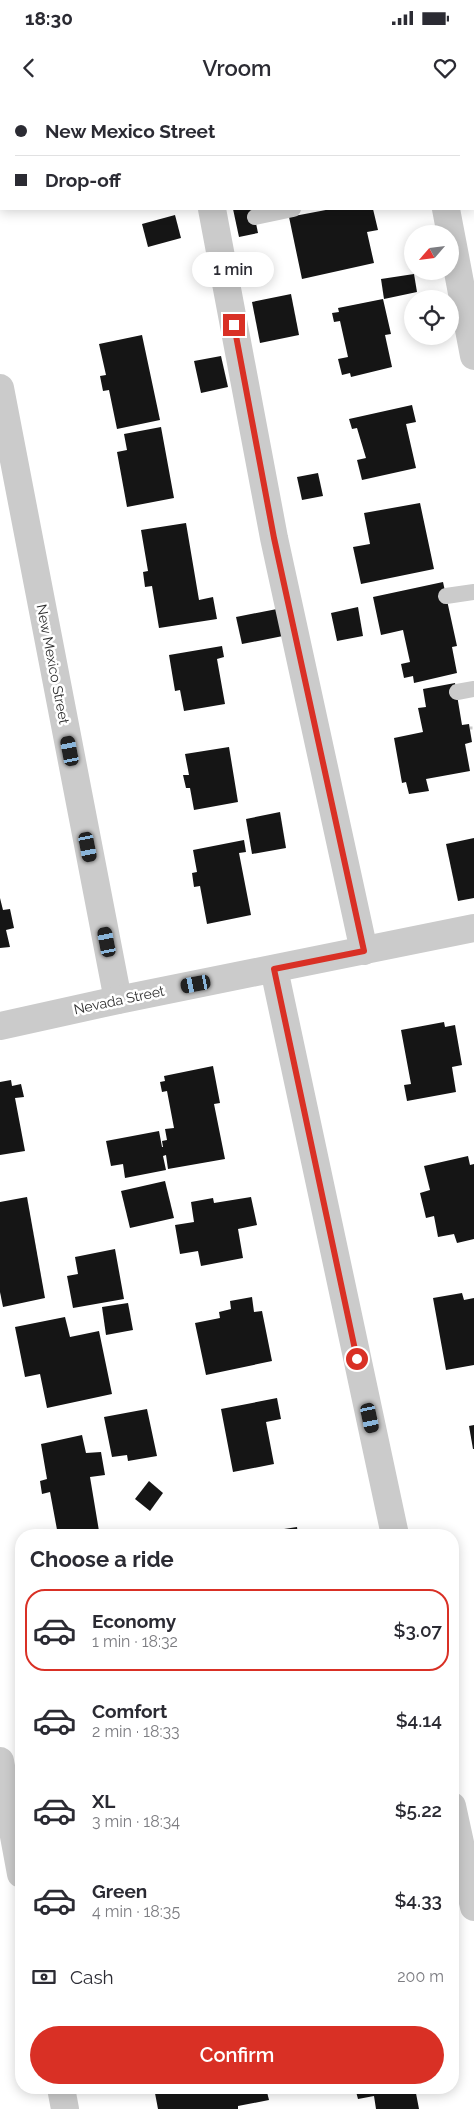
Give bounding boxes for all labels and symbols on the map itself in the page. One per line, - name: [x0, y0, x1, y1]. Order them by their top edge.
- north arrow: [404, 225, 459, 280]
- callout: 1 min: [193, 252, 275, 288]
- route end: [223, 314, 245, 336]
- street label: New Mexico Street: [34, 603, 73, 726]
- car: [59, 735, 80, 767]
- car: [77, 831, 98, 863]
- car: [96, 926, 117, 958]
- car: [179, 974, 212, 994]
- street label: Nevada Street: [72, 983, 166, 1017]
- route start: [346, 1348, 368, 1370]
- car: [359, 1402, 380, 1434]

